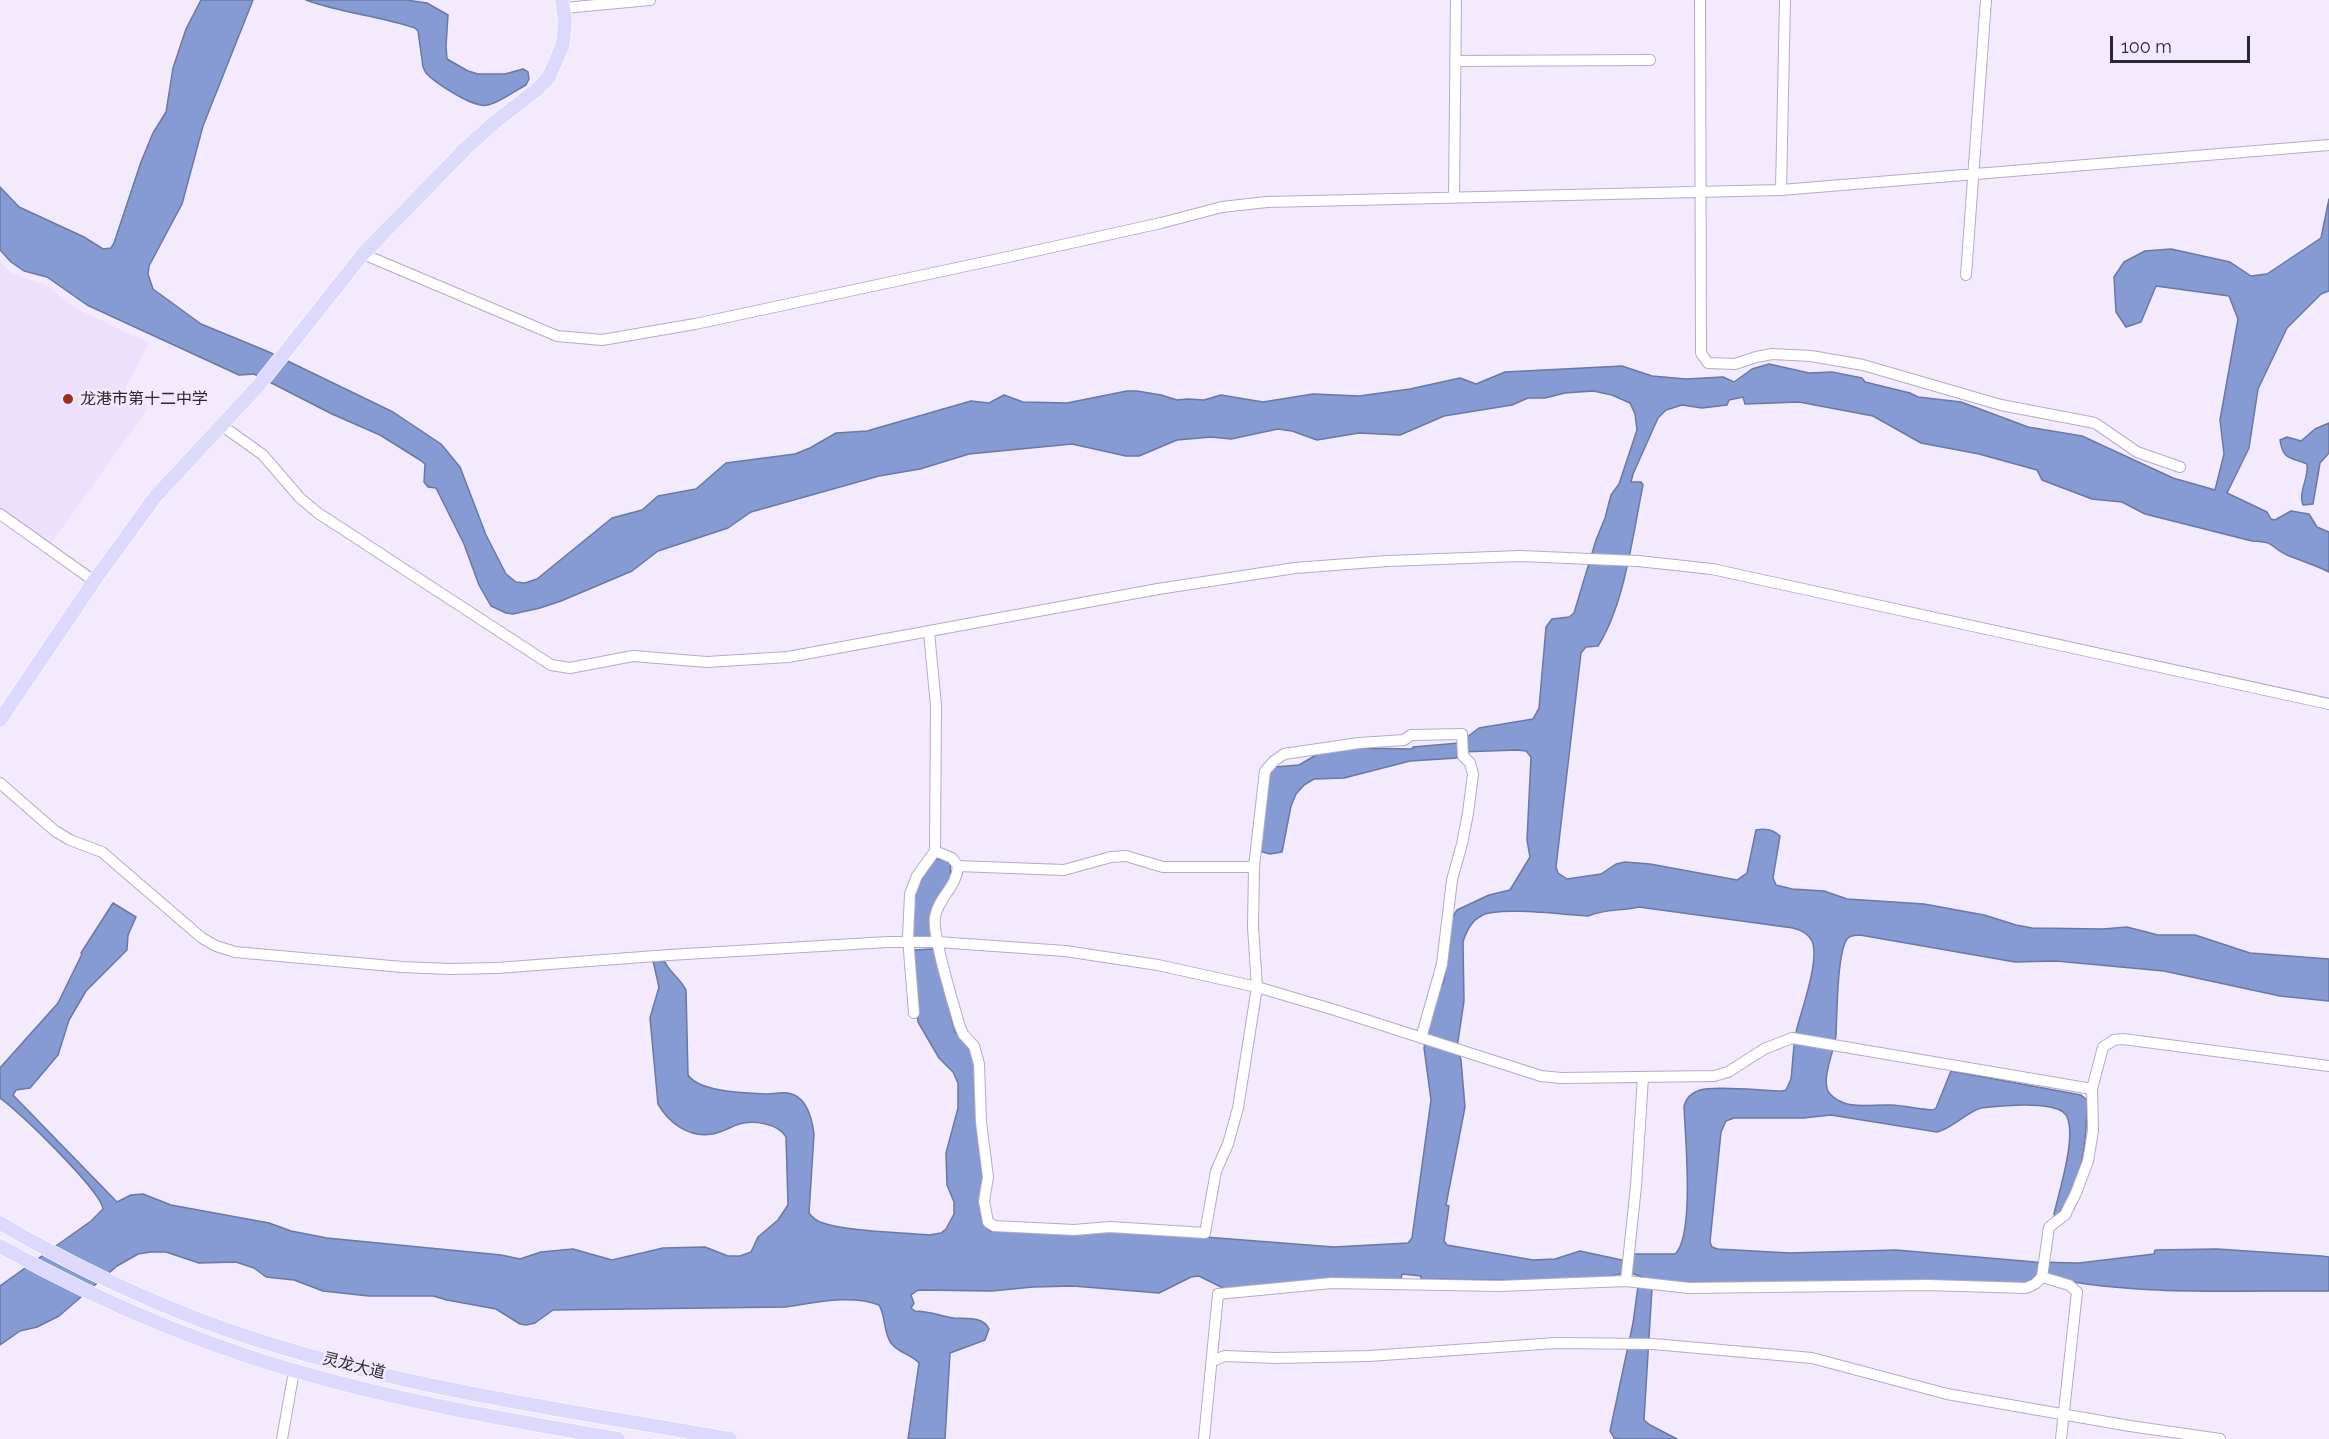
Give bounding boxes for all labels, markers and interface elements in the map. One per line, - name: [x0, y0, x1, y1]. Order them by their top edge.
- scale bar: [2113, 24, 2252, 62]
- text: 100 m: [2121, 36, 2172, 57]
- place label: 龙港市第十二中学: [80, 389, 208, 409]
- marker: 龙港市第十二中学: [61, 392, 75, 406]
- street label: 灵龙大道: [321, 1349, 387, 1383]

